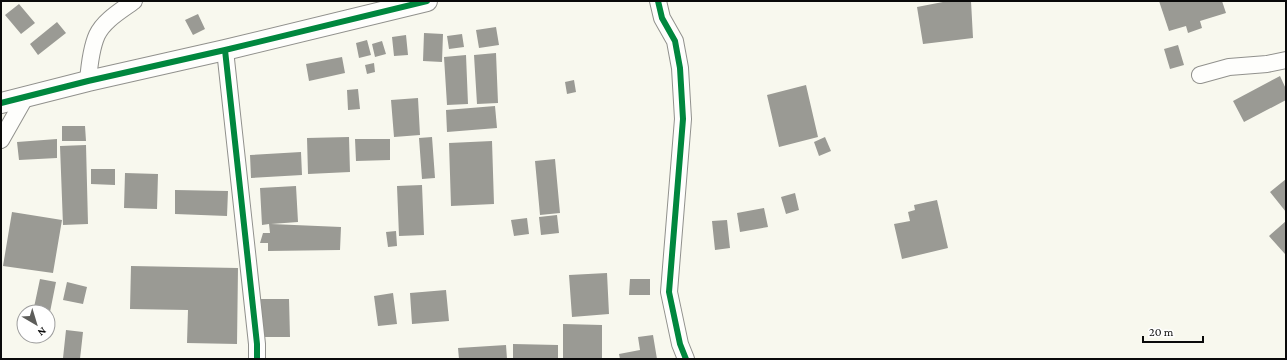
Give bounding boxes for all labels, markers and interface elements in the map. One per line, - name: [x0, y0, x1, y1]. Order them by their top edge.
- north arrow: [16, 304, 56, 344]
- scale bar: [1143, 318, 1203, 344]
- text: N: [35, 325, 49, 339]
- text: 20 m: [1149, 325, 1174, 339]

